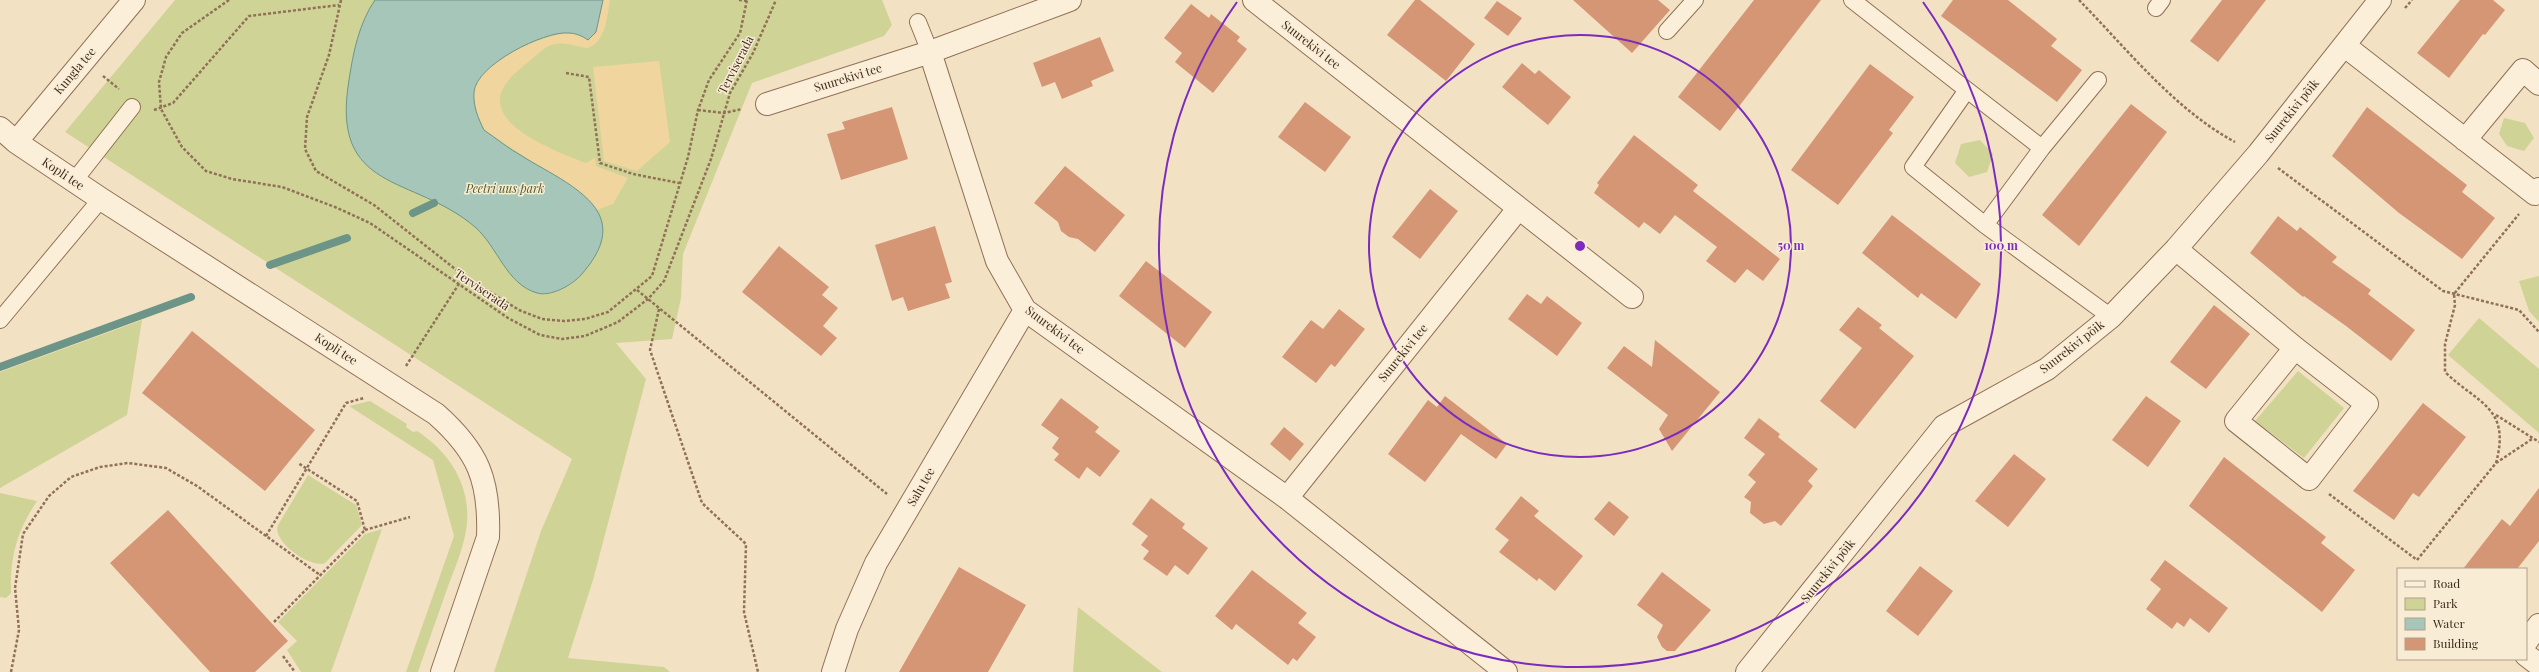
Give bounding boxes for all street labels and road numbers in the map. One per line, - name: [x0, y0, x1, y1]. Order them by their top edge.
- street label: Suurekivi tee: [1279, 16, 1344, 72]
- street label: Terviserada: [714, 33, 757, 96]
- street label: Kungla tee: [50, 43, 99, 97]
- street label: Suurekivi tee: [812, 59, 884, 95]
- street label: Suurekivi põik: [2261, 75, 2322, 146]
- street label: Kopli tee: [39, 153, 88, 193]
- street label: Terviserada: [452, 265, 513, 314]
- street label: Suurekivi tee: [1023, 302, 1088, 357]
- street label: Suurekivi põik: [2036, 316, 2107, 376]
- street label: Suurekivi tee: [1374, 320, 1431, 385]
- street label: Kopli tee: [312, 328, 361, 368]
- street label: Salu tee: [903, 464, 938, 509]
- street label: Suurekivi põik: [1797, 535, 1858, 606]

